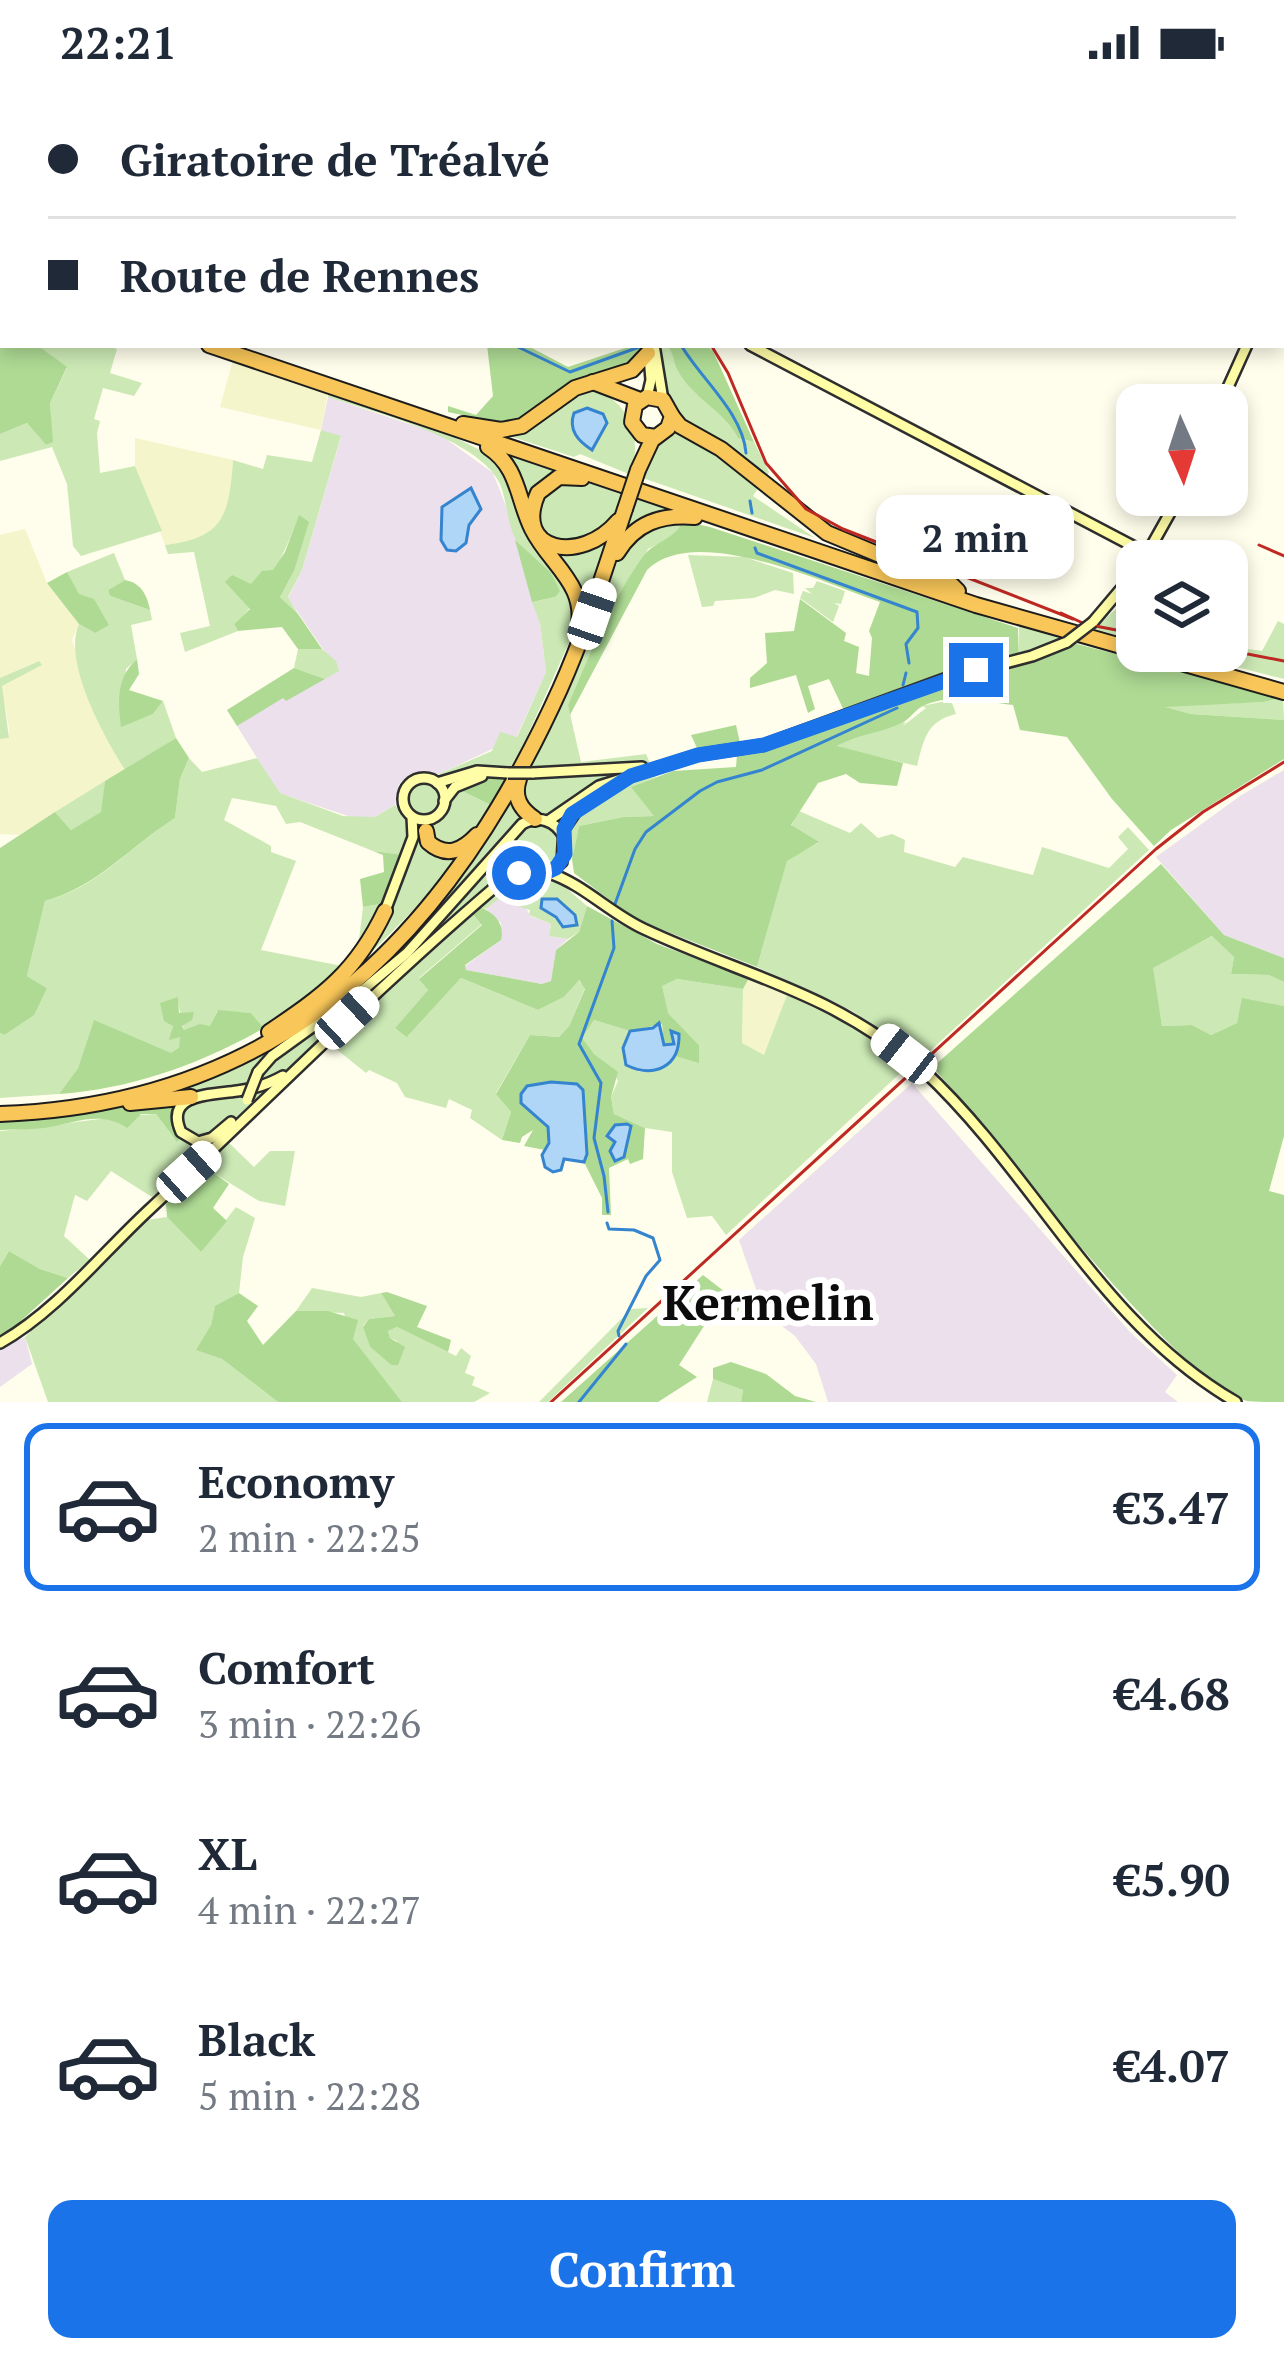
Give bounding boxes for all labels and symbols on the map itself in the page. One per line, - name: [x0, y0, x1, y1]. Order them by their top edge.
- north arrow: [1116, 384, 1248, 516]
- callout: 2 min: [877, 496, 1075, 580]
- car: [563, 574, 621, 654]
- route end: [949, 643, 1003, 697]
- route start: [492, 846, 546, 900]
- car: [308, 980, 386, 1056]
- car: [865, 1018, 943, 1090]
- car: [150, 1135, 228, 1209]
- district label: Kermelin: [662, 1270, 874, 1334]

